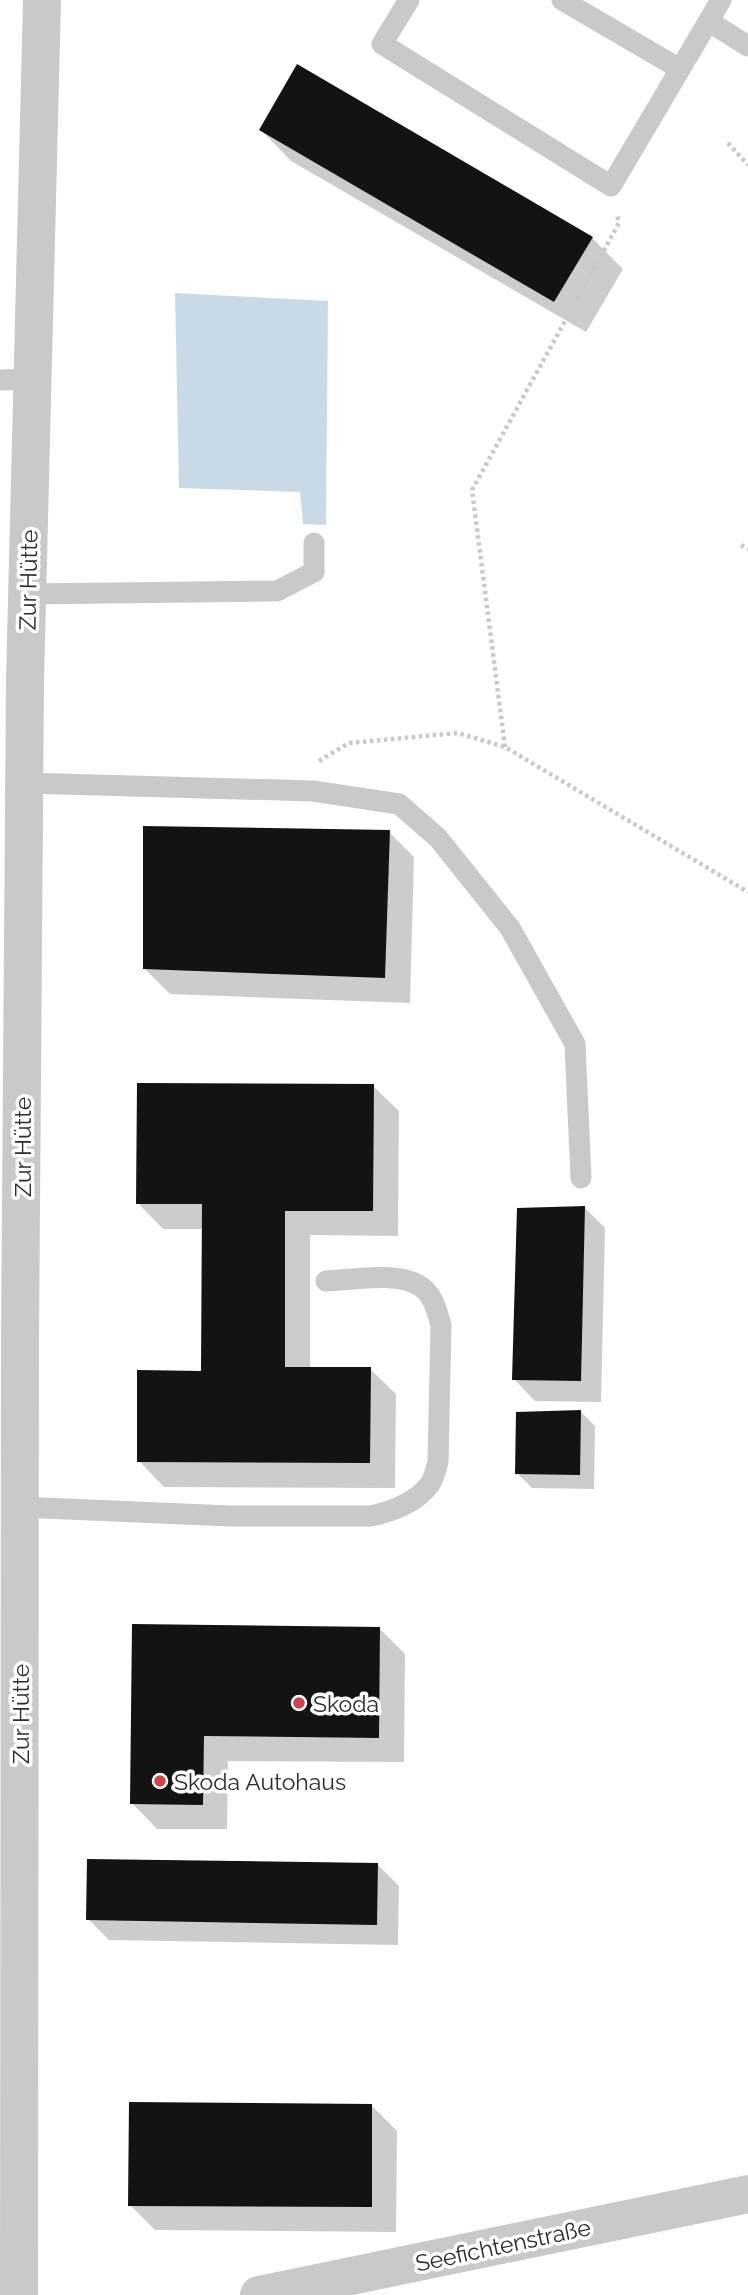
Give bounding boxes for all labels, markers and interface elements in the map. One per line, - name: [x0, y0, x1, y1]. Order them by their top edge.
- street label: Zur Hütte: [14, 529, 42, 631]
- street label: Zur Hütte: [9, 1097, 36, 1197]
- street label: Zur Hütte: [7, 1664, 34, 1764]
- place label: Skoda: [313, 1690, 379, 1717]
- marker: Skoda: [291, 1695, 307, 1711]
- place label: Skoda Autohaus: [174, 1768, 346, 1795]
- marker: Skoda Autohaus: [152, 1773, 168, 1789]
- street label: Seefichtenstraße: [413, 2213, 593, 2277]

